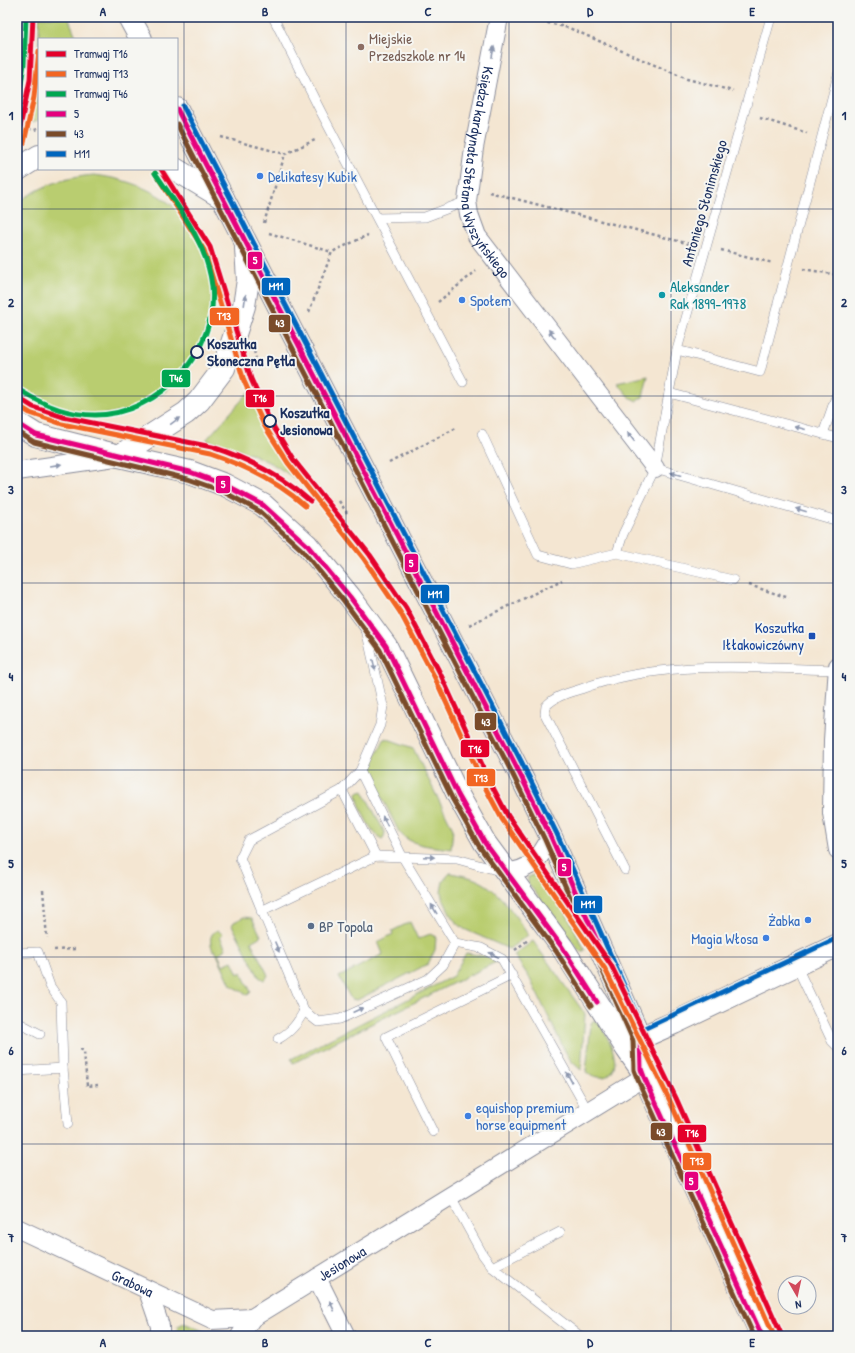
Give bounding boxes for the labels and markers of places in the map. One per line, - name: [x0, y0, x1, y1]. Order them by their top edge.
- place label: Miejskie Przedszkole nr 14: [369, 28, 466, 66]
- marker: Miejskie Przedszkole nr 14: [356, 42, 366, 52]
- place label: Delikatesy Kubik: [268, 166, 357, 187]
- marker: Delikatesy Kubik: [255, 171, 265, 181]
- place label: Aleksander Rak 1899-1978: [670, 276, 746, 314]
- place label: Społem: [470, 290, 511, 311]
- marker: Aleksander Rak 1899-1978: [657, 290, 667, 300]
- marker: Społem: [457, 295, 467, 305]
- place label: Koszutka Słoneczna Pętla: [207, 333, 295, 371]
- marker: Koszutka Słoneczna Pętla: [190, 345, 204, 359]
- place label: Koszutka Jesionowa: [280, 402, 332, 440]
- marker: Koszutka Jesionowa: [263, 414, 277, 428]
- place label: Koszutka Iłłakowiczówny: [722, 617, 804, 655]
- marker: Koszutka Iłłakowiczówny: [807, 631, 817, 641]
- place label: Żabka: [768, 910, 800, 931]
- marker: Żabka: [803, 915, 813, 925]
- place label: BP Topola: [319, 916, 373, 937]
- marker: BP Topola: [306, 921, 316, 931]
- place label: Magia Włosa: [691, 928, 758, 949]
- marker: Magia Włosa: [761, 933, 771, 943]
- place label: equishop premium horse equipment: [476, 1097, 574, 1135]
- marker: equishop premium horse equipment: [463, 1111, 473, 1121]

